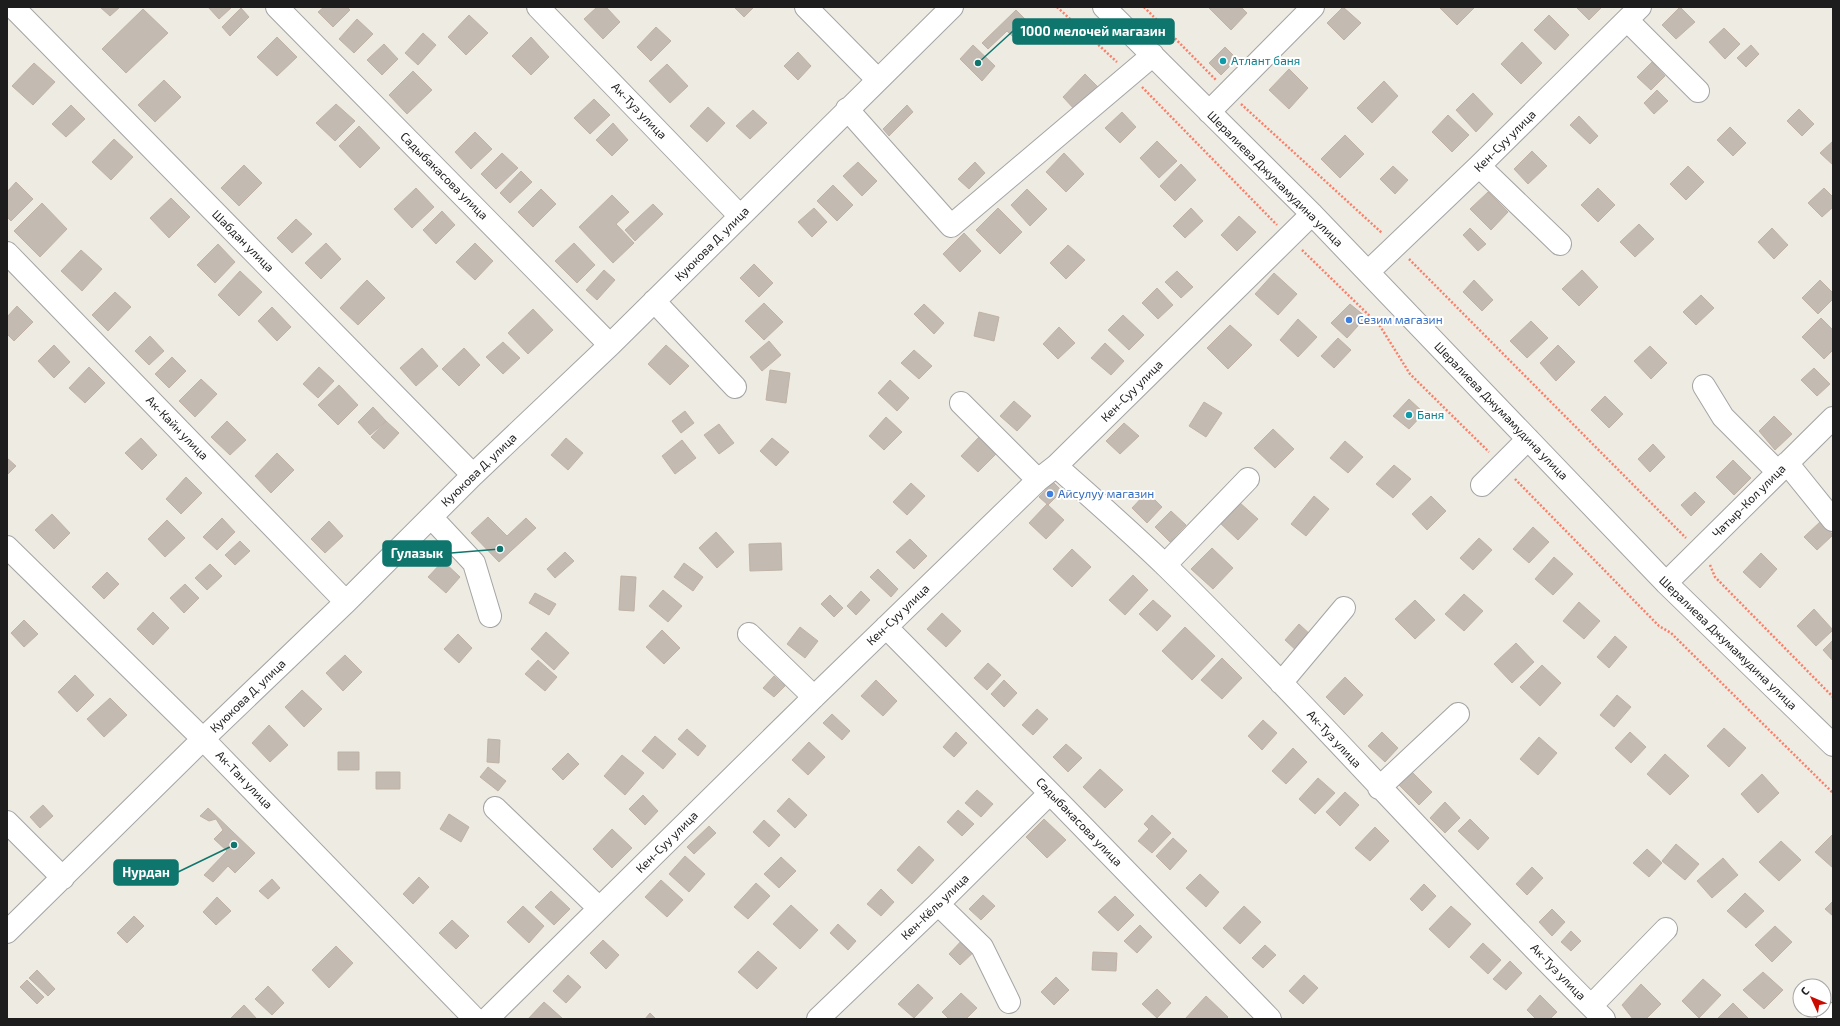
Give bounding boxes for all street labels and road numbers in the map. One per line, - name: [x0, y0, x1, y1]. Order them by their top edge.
- street label: Ак-Туз улица: [609, 79, 670, 142]
- street label: Кен-Суу улица: [1470, 106, 1539, 175]
- street label: Шералиева Джумамудина улица: [1204, 108, 1346, 250]
- street label: Садыбакасова улица: [397, 129, 491, 223]
- street label: Куюкова Д. улица: [671, 203, 752, 284]
- street label: Шабдан улица: [209, 207, 277, 275]
- street label: Шералиева Джумамудина улица: [1431, 339, 1571, 483]
- street label: Кен-Суу улица: [1097, 356, 1166, 425]
- street label: Ак-Кайн улица: [143, 393, 212, 463]
- street label: Куюкова Д. улица: [438, 430, 520, 510]
- street label: Чатыр-Кол улица: [1709, 461, 1789, 541]
- street label: Шералиева Джумамудина улица: [1656, 573, 1800, 713]
- street label: Кен-Суу улица: [863, 581, 932, 648]
- street label: Куюкова Д. улица: [207, 656, 289, 736]
- street label: Ак-Туз улица: [1304, 707, 1365, 771]
- street label: Ак-Тан улица: [213, 747, 276, 812]
- street label: Садыбакасова улица: [1033, 774, 1126, 869]
- street label: Кен-Суу улица: [632, 807, 701, 876]
- street label: Кен-Кёль улица: [898, 870, 972, 943]
- street label: Ак-Туз улица: [1528, 940, 1589, 1003]

